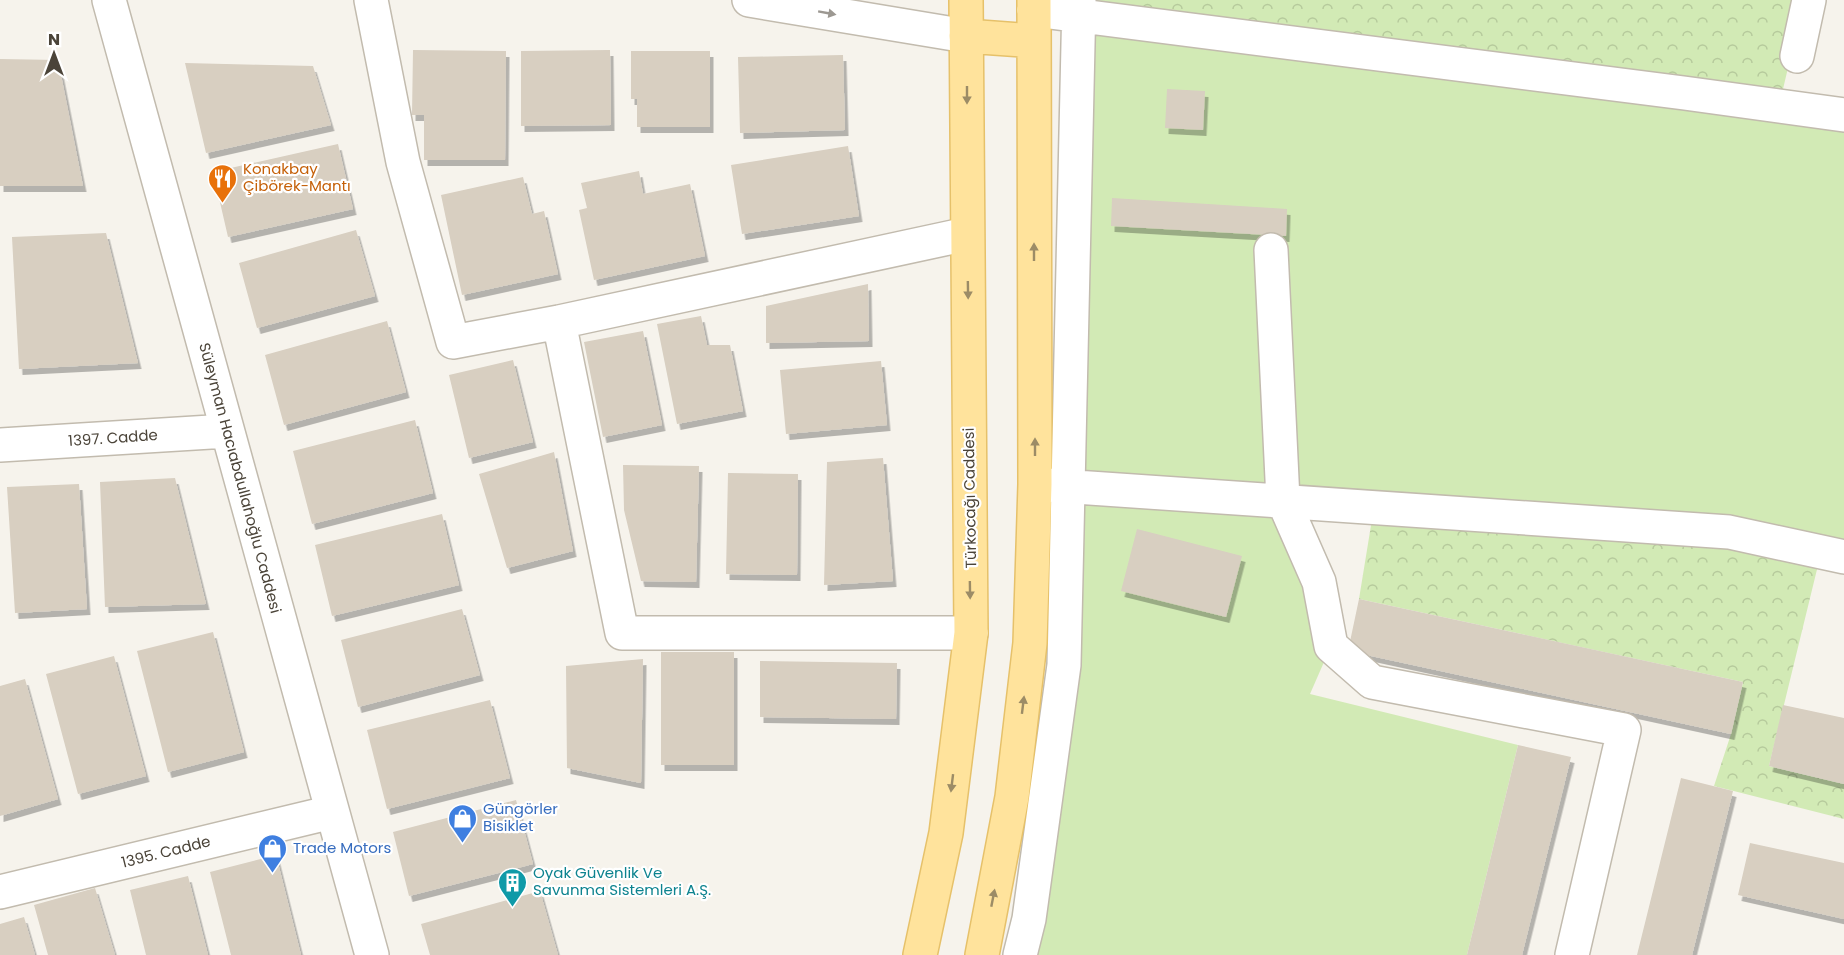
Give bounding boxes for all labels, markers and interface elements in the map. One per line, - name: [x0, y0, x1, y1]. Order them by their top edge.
- one-way arrow: [818, 9, 837, 18]
- north arrow: [24, 24, 84, 84]
- text: N: [48, 28, 60, 51]
- one-way arrow: [962, 85, 971, 104]
- place label: Konakbay Çibörek-Mantı: [243, 158, 351, 196]
- restaurant icon: Konakbay Çibörek-Mantı: [206, 162, 238, 204]
- one-way arrow: [1029, 243, 1039, 262]
- one-way arrow: [963, 280, 973, 299]
- street label: Süleyman Hacıabdullahoğlu Caddesi: [194, 340, 287, 616]
- street label: 1397. Cadde: [67, 424, 158, 451]
- street label: Türkocağı Caddesi: [958, 428, 981, 568]
- one-way arrow: [1030, 438, 1040, 457]
- one-way arrow: [966, 580, 975, 599]
- one-way arrow: [1018, 695, 1028, 714]
- one-way arrow: [947, 774, 957, 793]
- place label: Güngörler Bisiklet: [483, 798, 558, 836]
- shop icon: Güngörler Bisiklet: [446, 802, 478, 844]
- street label: 1395. Cadde: [119, 830, 213, 873]
- shop icon: Trade Motors: [256, 832, 288, 874]
- place label: Trade Motors: [293, 837, 391, 858]
- place label: Oyak Güvenlik Ve Savunma Sistemleri A.Ş.: [533, 862, 711, 900]
- building icon: Oyak Güvenlik Ve Savunma Sistemleri A.Ş.: [496, 866, 528, 908]
- one-way arrow: [989, 888, 998, 907]

